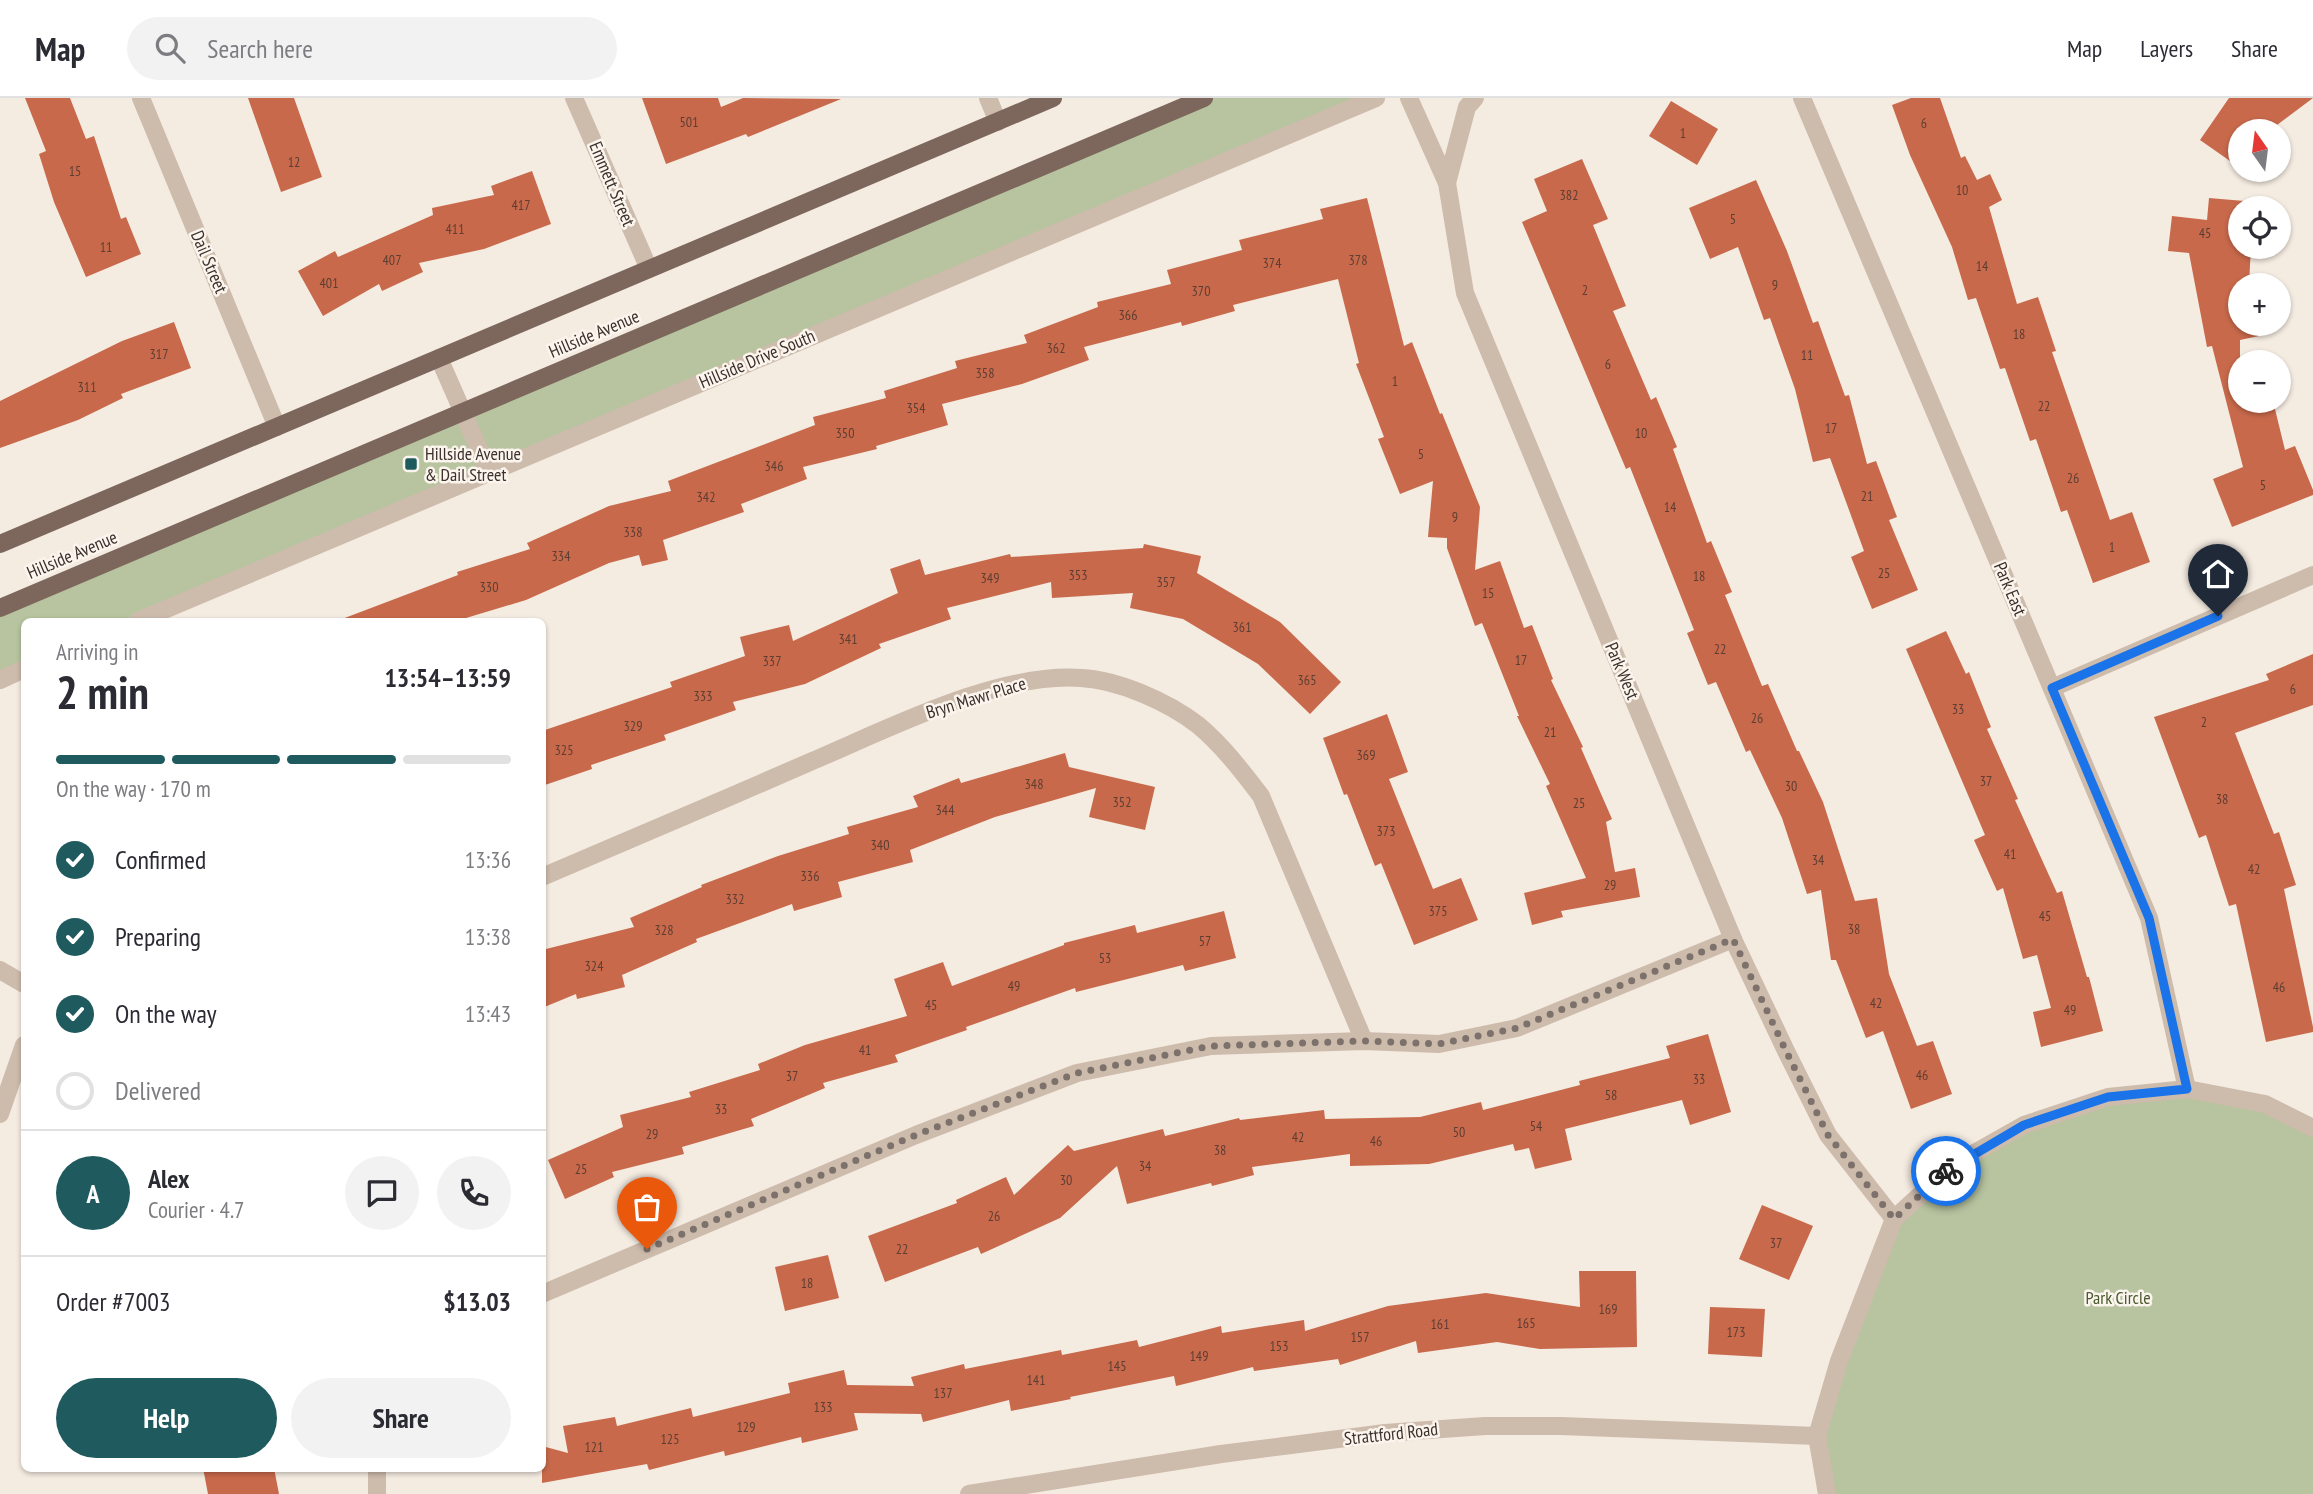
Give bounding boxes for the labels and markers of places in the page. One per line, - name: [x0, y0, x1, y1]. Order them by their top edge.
- place label: Hillside Avenue & Dail Street: [425, 442, 521, 486]
- marker: Hillside Avenue & Dail Street: [403, 456, 419, 472]
- pin: [2188, 544, 2248, 616]
- pin: [617, 1177, 677, 1249]

